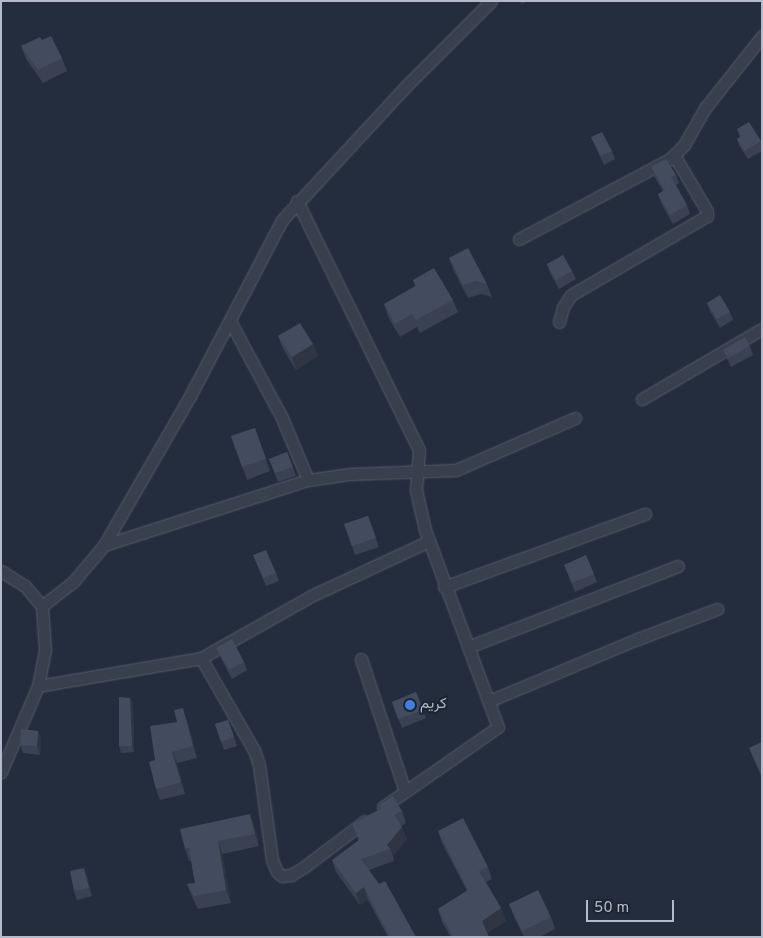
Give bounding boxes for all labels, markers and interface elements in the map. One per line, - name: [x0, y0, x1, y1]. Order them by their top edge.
- place label: كريم: [420, 696, 447, 714]
- marker: كريم: [404, 699, 416, 711]
- scale bar: [588, 890, 676, 922]
- text: 50 m: [594, 899, 629, 918]

